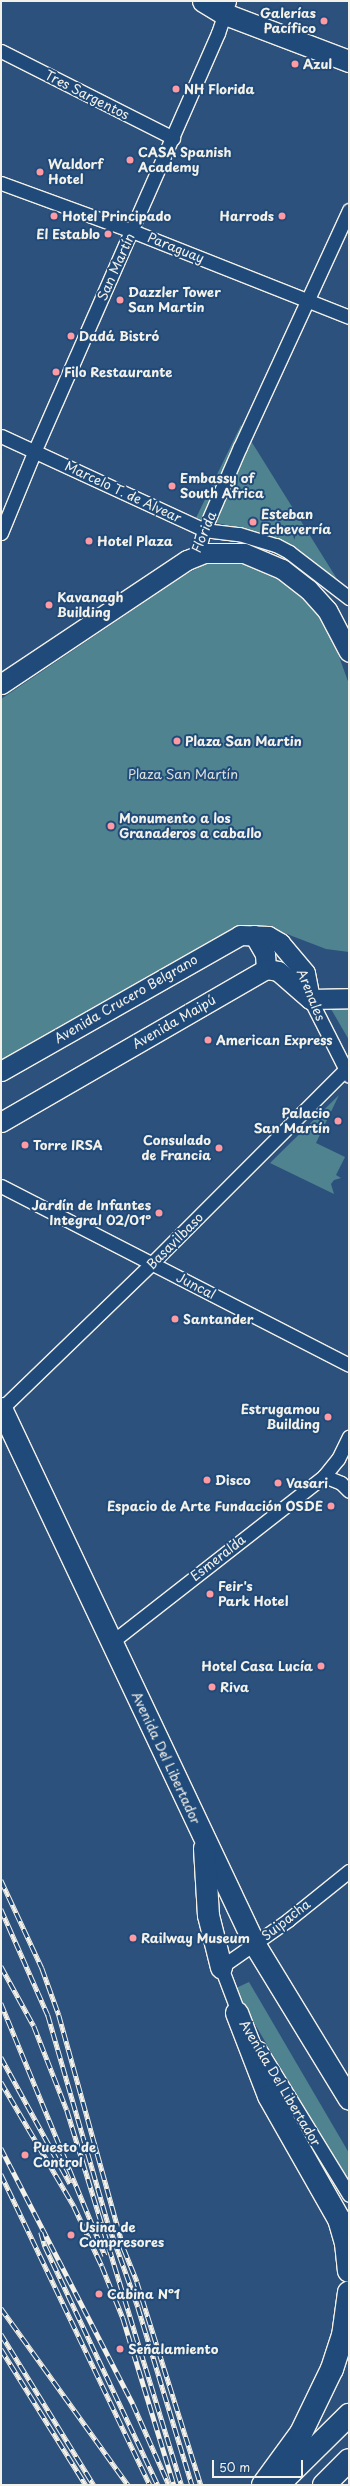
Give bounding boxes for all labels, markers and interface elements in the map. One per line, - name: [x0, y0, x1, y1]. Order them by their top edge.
- place label: Galerías Pacífico: [260, 6, 316, 37]
- marker: Galerías Pacífico: [319, 16, 329, 26]
- place label: Azul: [303, 56, 332, 72]
- marker: Azul: [290, 59, 300, 69]
- street label: Tres Sargentos: [42, 67, 132, 123]
- place label: NH Florida: [184, 81, 255, 97]
- marker: NH Florida: [171, 84, 181, 94]
- place label: CASA Spanish Academy: [138, 145, 232, 176]
- marker: CASA Spanish Academy: [125, 155, 135, 165]
- place label: Waldorf Hotel: [48, 157, 103, 188]
- marker: Waldorf Hotel: [35, 167, 45, 177]
- place label: Hotel Principado: [62, 208, 172, 224]
- place label: Harrods: [220, 208, 274, 224]
- marker: Hotel Principado: [49, 211, 59, 221]
- marker: Harrods: [277, 211, 287, 221]
- place label: El Establo: [35, 226, 100, 242]
- marker: El Establo: [103, 229, 113, 239]
- street label: Paraguay: [145, 230, 207, 266]
- street label: San Martín: [94, 231, 138, 303]
- place label: Dazzler Tower San Martin: [128, 285, 222, 316]
- marker: Dazzler Tower San Martin: [115, 295, 125, 305]
- place label: Dadá Bistró: [79, 328, 159, 344]
- marker: Dadá Bistró: [66, 331, 76, 341]
- place label: Filo Restaurante: [64, 364, 173, 380]
- marker: Filo Restaurante: [51, 367, 61, 377]
- street label: Marcelo T. de Alvear: [62, 458, 184, 526]
- place label: Embassy of South Africa: [180, 471, 265, 502]
- marker: Embassy of South Africa: [167, 481, 177, 491]
- place label: Esteban Echeverría: [261, 507, 331, 538]
- street label: Florida: [188, 509, 220, 555]
- marker: Esteban Echeverría: [248, 517, 258, 527]
- place label: Hotel Plaza: [97, 533, 173, 549]
- marker: Hotel Plaza: [84, 536, 94, 546]
- place label: Kavanagh Building: [57, 590, 124, 621]
- marker: Kavanagh Building: [44, 600, 54, 610]
- place label: Plaza San Martin: [185, 733, 301, 749]
- marker: Plaza San Martin: [172, 736, 182, 746]
- park label: Plaza San Martín: [128, 766, 238, 782]
- place label: Monumento a los Granaderos a caballo: [119, 811, 262, 842]
- marker: Monumento a los Granaderos a caballo: [106, 821, 116, 831]
- street label: Avenida Crucero Belgrano: [51, 951, 201, 1047]
- street label: Arenales: [294, 967, 328, 1023]
- street label: Avenida Maipú: [130, 992, 218, 1052]
- place label: American Express: [216, 1032, 332, 1048]
- marker: American Express: [203, 1035, 213, 1045]
- place label: Palacio San Martín: [255, 1106, 330, 1137]
- marker: Palacio San Martín: [333, 1116, 343, 1126]
- place label: Consulado de Francia: [141, 1133, 211, 1164]
- place label: Torre IRSA: [33, 1137, 103, 1153]
- marker: Torre IRSA: [20, 1140, 30, 1150]
- marker: Consulado de Francia: [214, 1143, 224, 1153]
- place label: Jardín de Infantes Integral 02/01°: [31, 1198, 151, 1229]
- marker: Jardín de Infantes Integral 02/01°: [154, 1208, 164, 1218]
- street label: Basavilbaso: [144, 1210, 206, 1272]
- street label: Juncal: [174, 1270, 218, 1302]
- place label: Santander: [183, 1311, 253, 1327]
- marker: Santander: [170, 1314, 180, 1324]
- place label: Estrugamou Building: [241, 1402, 320, 1433]
- marker: Estrugamou Building: [323, 1412, 333, 1422]
- place label: Disco: [215, 1472, 251, 1488]
- marker: Disco: [202, 1475, 212, 1485]
- place label: Vasari: [286, 1475, 328, 1491]
- marker: Vasari: [273, 1478, 283, 1488]
- place label: Espacio de Arte Fundación OSDE: [106, 1498, 323, 1514]
- marker: Espacio de Arte Fundación OSDE: [326, 1501, 336, 1511]
- street label: Esmeralda: [187, 1532, 249, 1584]
- place label: Feir's Park Hotel: [218, 1579, 289, 1610]
- marker: Feir's Park Hotel: [205, 1589, 215, 1599]
- place label: Hotel Casa Lucía: [201, 1658, 313, 1674]
- marker: Hotel Casa Lucía: [316, 1661, 326, 1671]
- place label: Riva: [220, 1679, 249, 1695]
- marker: Riva: [207, 1682, 217, 1692]
- street label: Avenida Del Libertador: [128, 1689, 204, 1827]
- street label: Suipacha: [259, 1896, 313, 1944]
- place label: Railway Museum: [141, 1930, 250, 1946]
- marker: Railway Museum: [128, 1933, 138, 1943]
- street label: Avenida Del Libertador: [236, 2017, 324, 2149]
- place label: Puesto de Control: [33, 2140, 96, 2171]
- marker: Puesto de Control: [20, 2150, 30, 2160]
- place label: Usina de Compresores: [79, 2220, 164, 2251]
- marker: Usina de Compresores: [66, 2230, 76, 2240]
- place label: Cabina N°1: [107, 2286, 181, 2302]
- marker: Cabina N°1: [94, 2289, 104, 2299]
- place label: Señalamiento: [128, 2341, 218, 2357]
- marker: Señalamiento: [115, 2344, 125, 2354]
- scale bar: [214, 2452, 305, 2478]
- text: 50 m: [219, 2458, 250, 2476]

